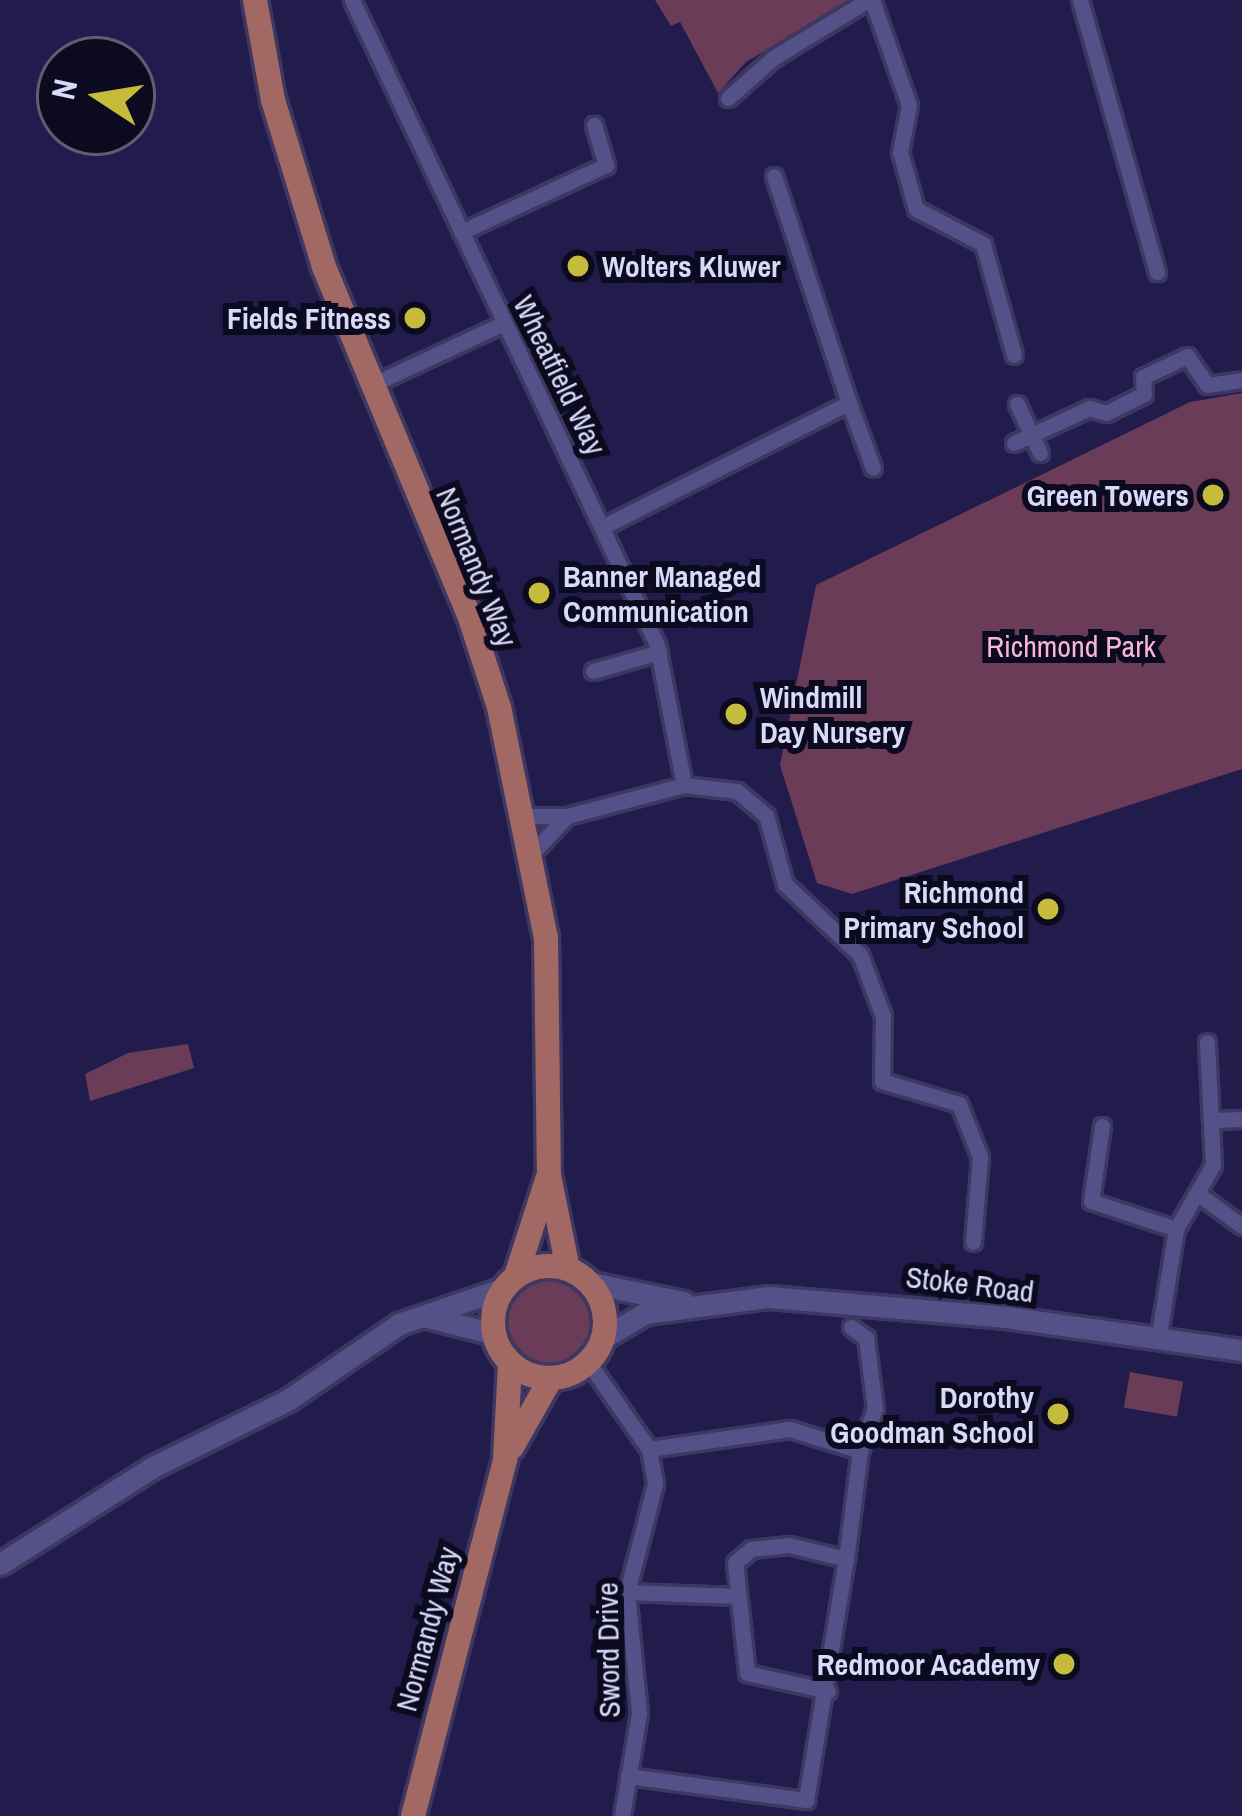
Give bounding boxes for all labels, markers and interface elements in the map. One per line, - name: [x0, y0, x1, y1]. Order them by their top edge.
- north arrow: [36, 36, 156, 156]
- text: N: [40, 75, 87, 103]
- place label: Wolters Kluwer: [602, 248, 781, 284]
- marker: Wolters Kluwer: [565, 253, 591, 279]
- street label: Wheatfield Way: [506, 289, 614, 461]
- place label: Fields Fitness: [227, 300, 391, 336]
- marker: Fields Fitness: [402, 305, 428, 331]
- place label: Green Towers: [1027, 477, 1189, 513]
- street label: Normandy Way: [429, 482, 525, 652]
- marker: Green Towers: [1200, 482, 1226, 508]
- place label: Banner Managed Communication: [563, 558, 761, 628]
- marker: Banner Managed Communication: [526, 580, 552, 606]
- park label: Richmond Park: [986, 628, 1156, 664]
- place label: Windmill Day Nursery: [760, 679, 905, 750]
- marker: Windmill Day Nursery: [723, 701, 749, 727]
- place label: Richmond Primary School: [844, 874, 1024, 944]
- marker: Richmond Primary School: [1035, 896, 1061, 922]
- street label: Stoke Road: [904, 1258, 1036, 1310]
- place label: Dorothy Goodman School: [830, 1379, 1034, 1450]
- marker: Dorothy Goodman School: [1045, 1401, 1071, 1427]
- street label: Normandy Way: [388, 1543, 466, 1715]
- street label: Sword Drive: [589, 1582, 627, 1718]
- place label: Redmoor Academy: [816, 1646, 1040, 1682]
- marker: Redmoor Academy: [1051, 1651, 1077, 1677]

